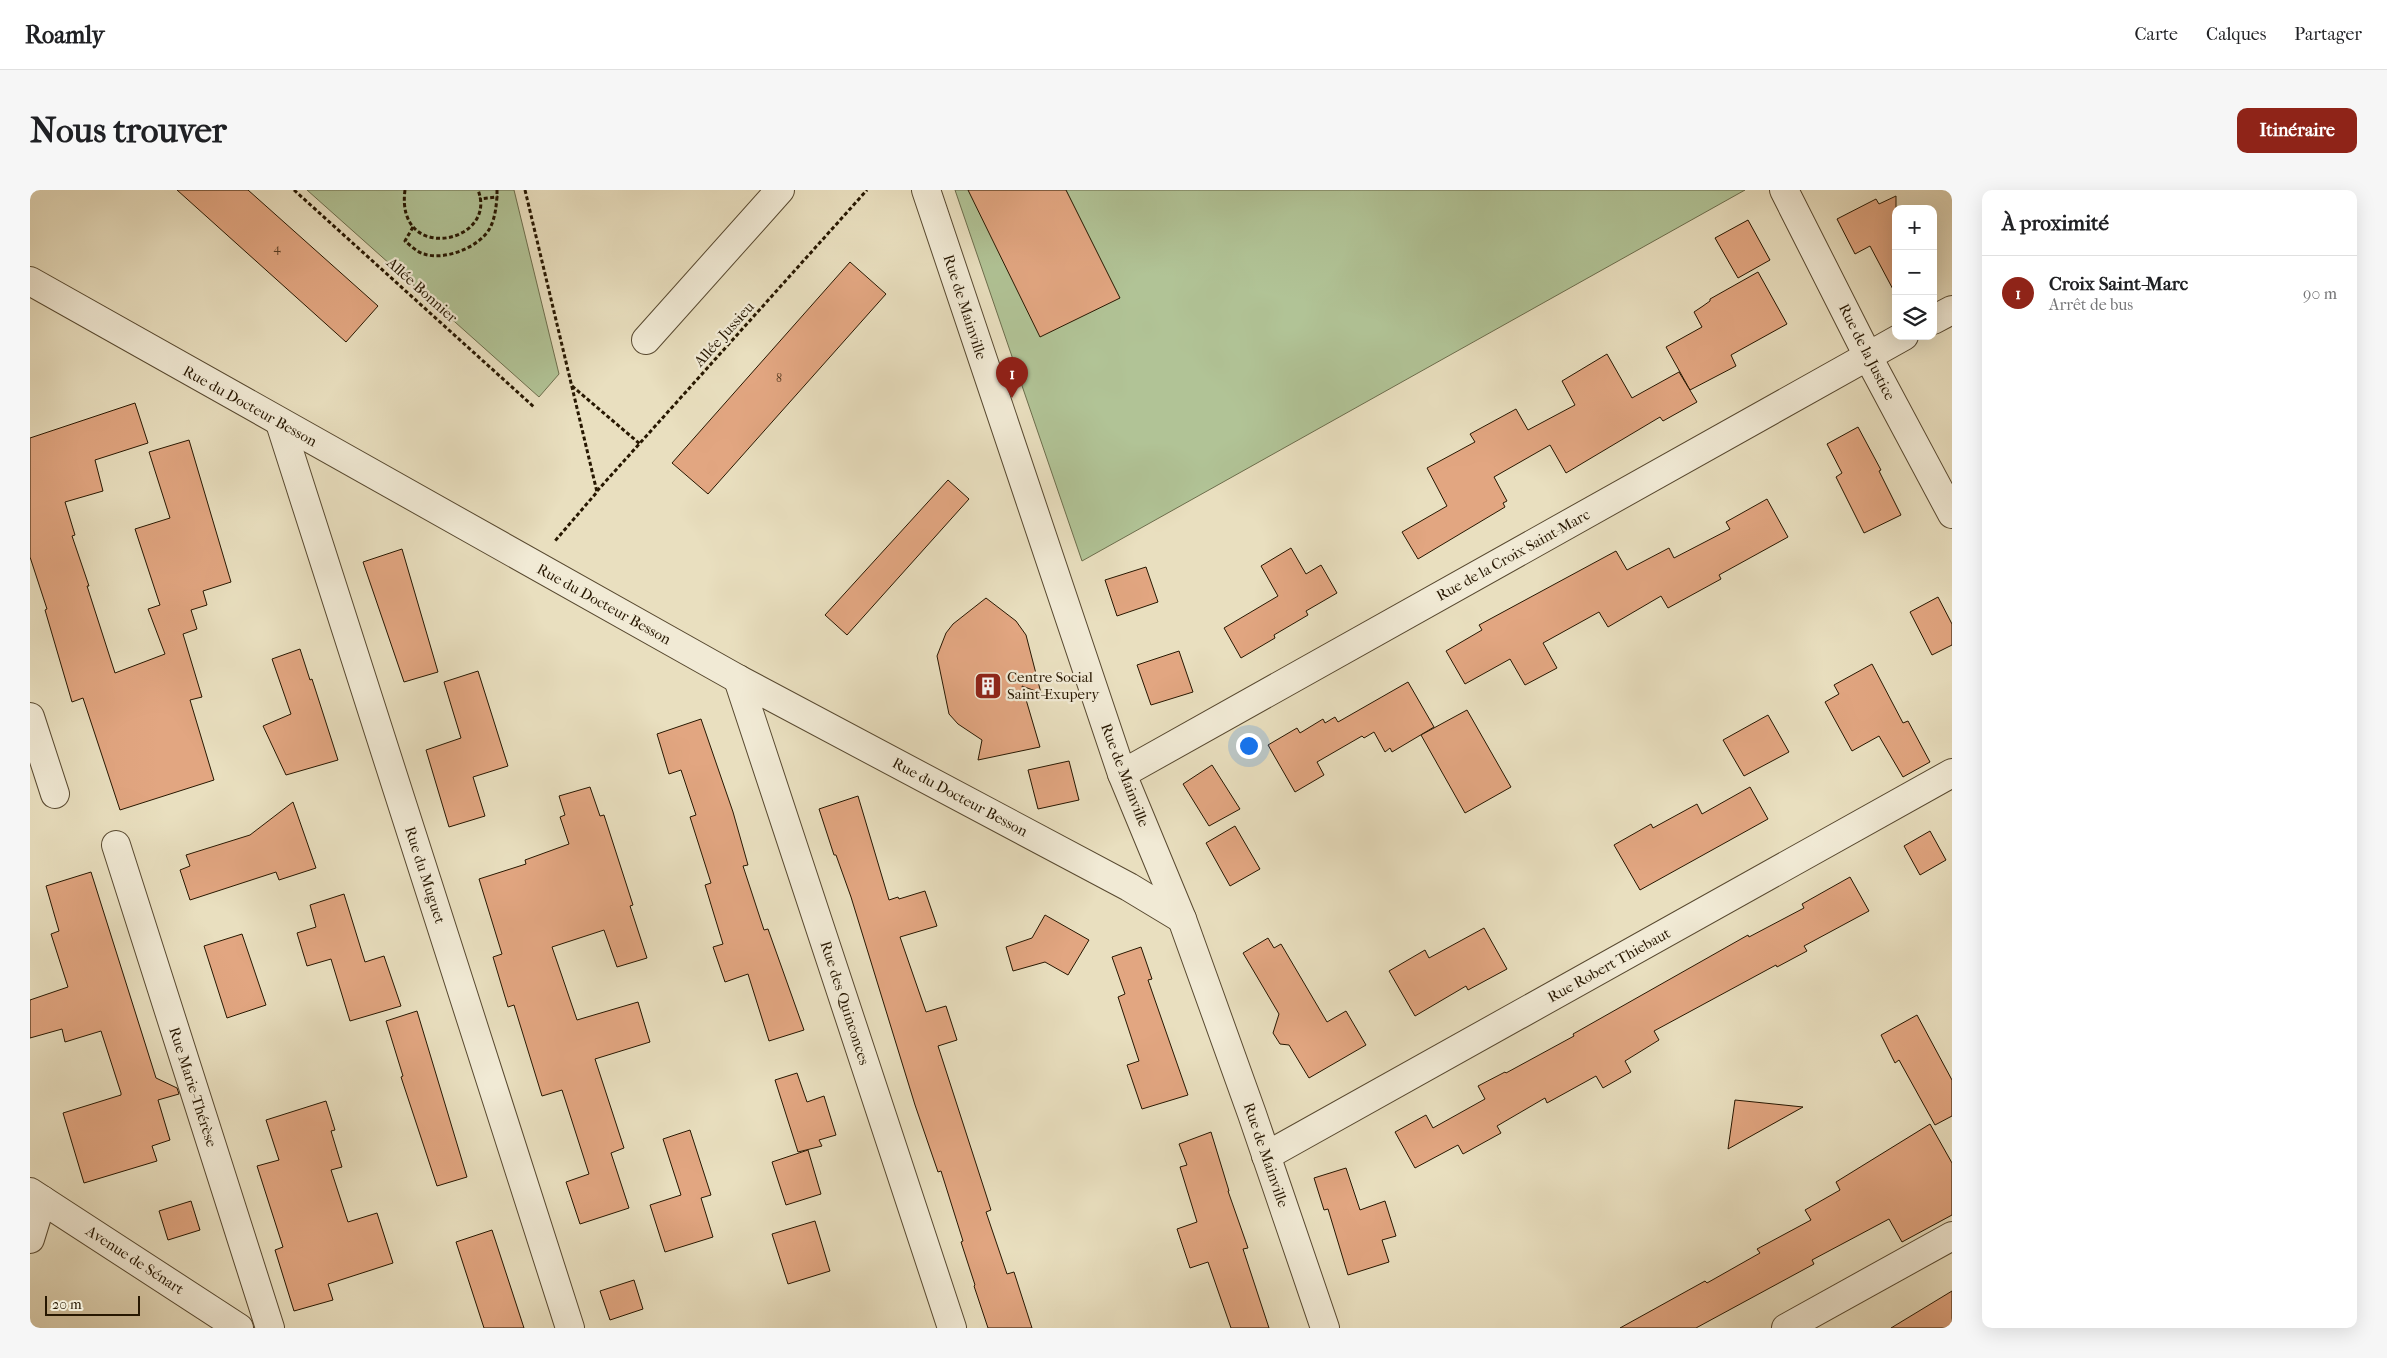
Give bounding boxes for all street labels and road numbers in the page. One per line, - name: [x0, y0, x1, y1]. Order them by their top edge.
- street label: Rue de Mainville: [940, 252, 991, 362]
- street label: Allée Bonnier: [382, 253, 461, 327]
- street label: Allée Jussieu: [690, 297, 758, 371]
- street label: Rue de la Justice: [1835, 301, 1899, 404]
- street label: Rue du Docteur Besson: [180, 362, 320, 450]
- street label: Rue de la Croix Saint-Marc: [1433, 505, 1593, 605]
- street label: Rue du Docteur Besson: [534, 560, 674, 648]
- street label: Rue de Mainville: [1097, 721, 1153, 830]
- street label: Rue du Docteur Besson: [889, 754, 1031, 840]
- street label: Rue du Muguet: [401, 824, 449, 926]
- street label: Rue Robert Thiebaut: [1545, 924, 1674, 1006]
- street label: Rue des Quinconces: [816, 939, 874, 1068]
- street label: Rue Marie-Thérèse: [165, 1025, 221, 1150]
- street label: Rue de Mainville: [1240, 1100, 1293, 1210]
- street label: Avenue de Sénart: [82, 1221, 188, 1299]

